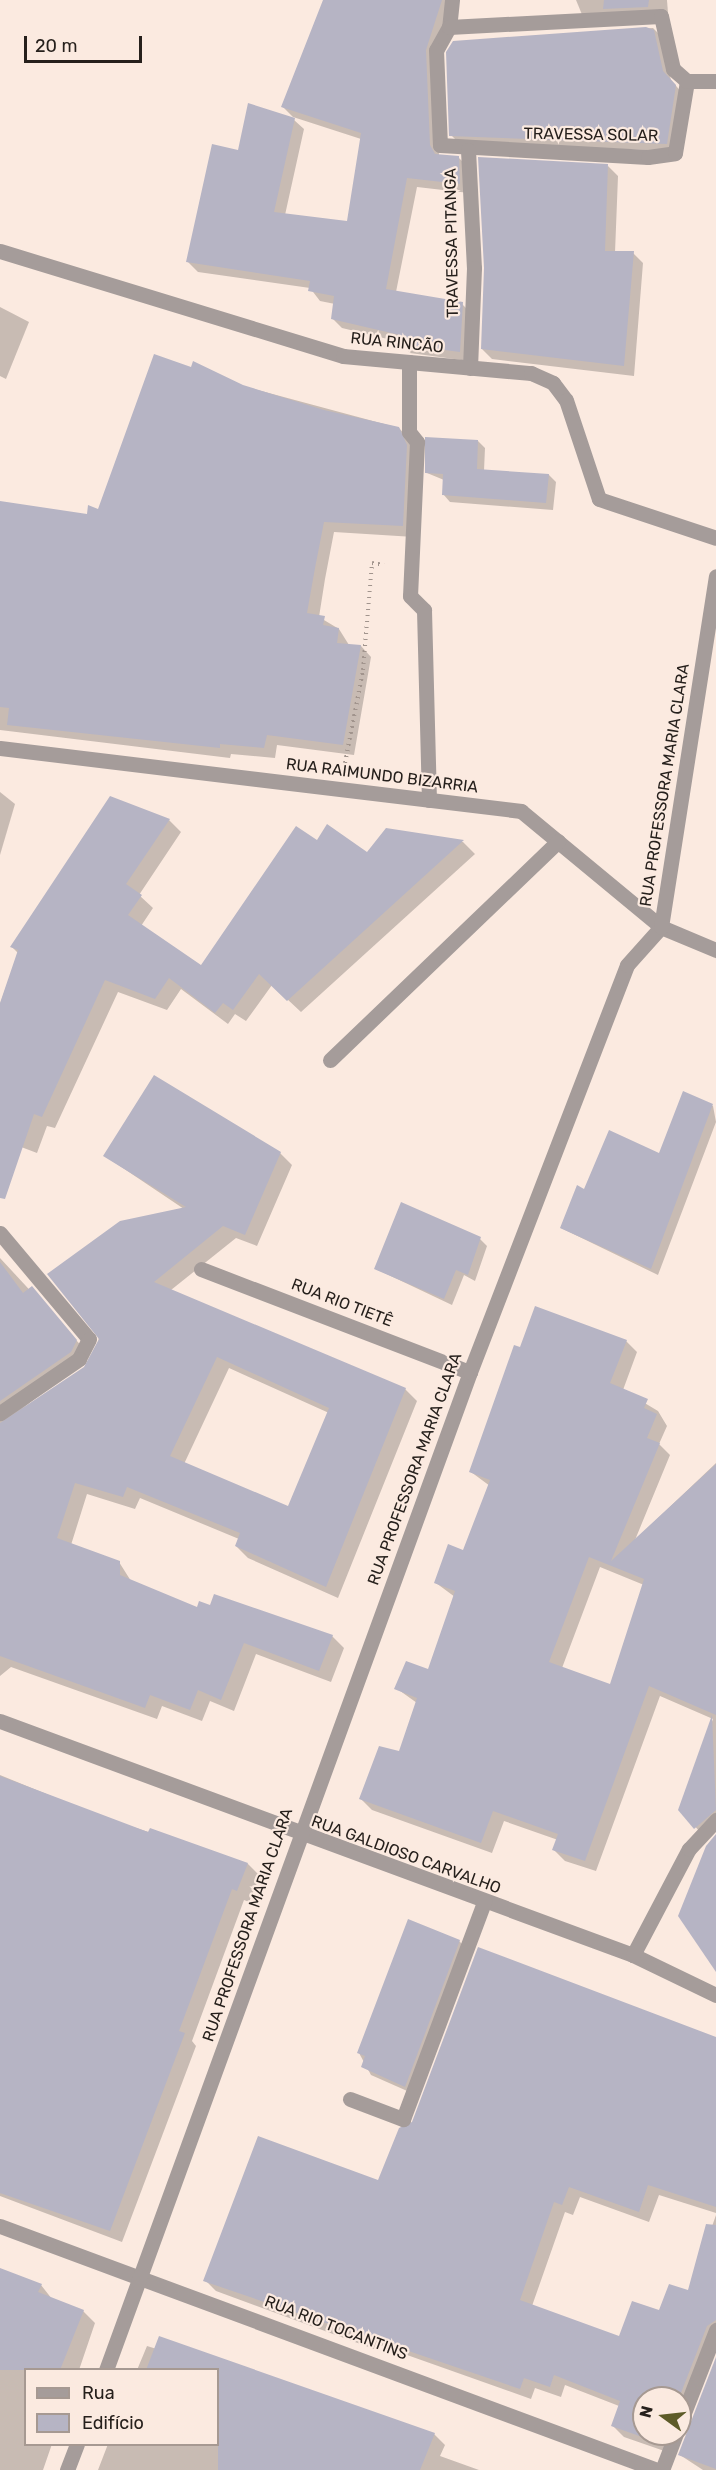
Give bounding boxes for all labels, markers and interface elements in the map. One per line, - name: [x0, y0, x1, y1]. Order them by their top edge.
- scale bar: [27, 24, 146, 62]
- text: 20 m: [35, 35, 77, 57]
- street label: TRAVESSA SOLAR: [523, 124, 659, 146]
- street label: TRAVESSA PITANGA: [441, 168, 463, 318]
- street label: RUA RINCÃO: [349, 329, 445, 357]
- street label: RUA PROFESSORA MARIA CLARA: [636, 661, 694, 909]
- street label: RUA RAIMUNDO BIZARRIA: [285, 755, 479, 797]
- street label: RUA RIO TIETÊ: [288, 1275, 396, 1331]
- street label: RUA PROFESSORA MARIA CLARA: [364, 1350, 466, 1588]
- street label: RUA PROFESSORA MARIA CLARA: [199, 1805, 297, 2045]
- street label: RUA GALDIOSO CARVALHO: [308, 1812, 504, 1898]
- street label: RUA RIO TOCANTINS: [261, 2292, 411, 2364]
- legend: [24, 2368, 219, 2446]
- text: Rua: [82, 2382, 115, 2404]
- north arrow: [632, 2386, 692, 2446]
- text: N: [635, 2404, 657, 2420]
- text: Edifício: [82, 2412, 144, 2434]

